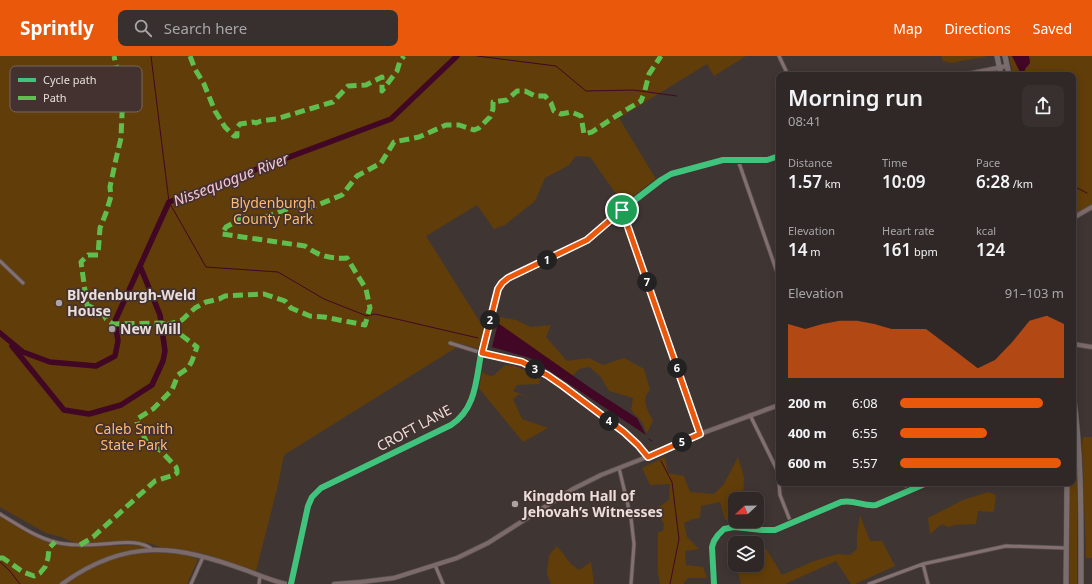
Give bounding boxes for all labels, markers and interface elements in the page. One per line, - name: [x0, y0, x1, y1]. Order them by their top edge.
- search box: [118, 10, 398, 46]
- text: Sprintly: [20, 15, 94, 41]
- icon: search: [132, 17, 154, 39]
- text: Search here: [164, 18, 247, 38]
- text: Map: [893, 19, 922, 38]
- text: Directions: [944, 19, 1011, 38]
- text: Saved: [1033, 19, 1072, 38]
- legend: [10, 66, 142, 112]
- text: Cycle path: [43, 72, 96, 87]
- text: Morning run: [788, 82, 923, 112]
- button: share: [1022, 85, 1064, 127]
- text: Path: [43, 90, 67, 105]
- text: 08:41: [788, 112, 821, 130]
- water label: Nissequogue River: [170, 147, 292, 210]
- text: Distance: [788, 155, 833, 170]
- text: Time: [882, 155, 907, 170]
- text: Pace: [976, 155, 1000, 170]
- text: 1.57: [788, 170, 822, 193]
- text: 10:09: [882, 170, 926, 193]
- text: 6:28: [976, 170, 1010, 193]
- text: km: [822, 176, 841, 191]
- text: /km: [1010, 176, 1033, 191]
- park label: Blydenburgh County Park: [230, 193, 316, 228]
- pin: [605, 193, 639, 227]
- icon: arrive: [611, 199, 633, 221]
- text: Elevation: [788, 223, 835, 238]
- text: Heart rate: [882, 223, 935, 238]
- text: kcal: [976, 223, 996, 238]
- text: 14: [788, 238, 807, 261]
- text: 161: [882, 238, 911, 261]
- text: 124: [976, 238, 1005, 261]
- text: m: [807, 244, 821, 259]
- text: bpm: [911, 244, 938, 259]
- pin: 1: [537, 250, 557, 270]
- text: 1: [544, 252, 550, 267]
- pin: 7: [637, 272, 657, 292]
- text: 7: [644, 274, 650, 289]
- text: Elevation: [788, 284, 844, 302]
- text: 91–103 m: [1005, 284, 1064, 302]
- place label: Blydenburgh-Weld House: [67, 285, 196, 320]
- marker: Blydenburgh-Weld House: [54, 298, 64, 308]
- pin: 2: [480, 310, 500, 330]
- text: 2: [487, 312, 493, 327]
- place label: New Mill: [120, 319, 181, 338]
- marker: New Mill: [107, 324, 117, 334]
- pin: 6: [667, 358, 687, 378]
- pin: 3: [525, 359, 545, 379]
- text: 6: [674, 360, 680, 375]
- text: 3: [532, 361, 538, 376]
- text: 200 m: [788, 394, 826, 412]
- text: 6:08: [852, 394, 878, 412]
- street label: CROFT LANE: [373, 400, 454, 455]
- pin: 4: [599, 411, 619, 431]
- text: 4: [606, 413, 612, 428]
- park label: Caleb Smith State Park: [95, 419, 173, 454]
- text: 400 m: [788, 424, 826, 442]
- text: 6:55: [852, 424, 878, 442]
- pin: 5: [672, 432, 692, 452]
- text: 5: [679, 434, 685, 449]
- text: 600 m: [788, 454, 826, 472]
- text: 5:57: [852, 454, 878, 472]
- place label: Kingdom Hall of Jehovah’s Witnesses: [521, 486, 663, 521]
- north arrow: [728, 492, 764, 528]
- map controls: [728, 492, 764, 572]
- marker: Kingdom Hall of Jehovah’s Witnesses: [510, 499, 520, 509]
- button: layers: [728, 536, 764, 572]

